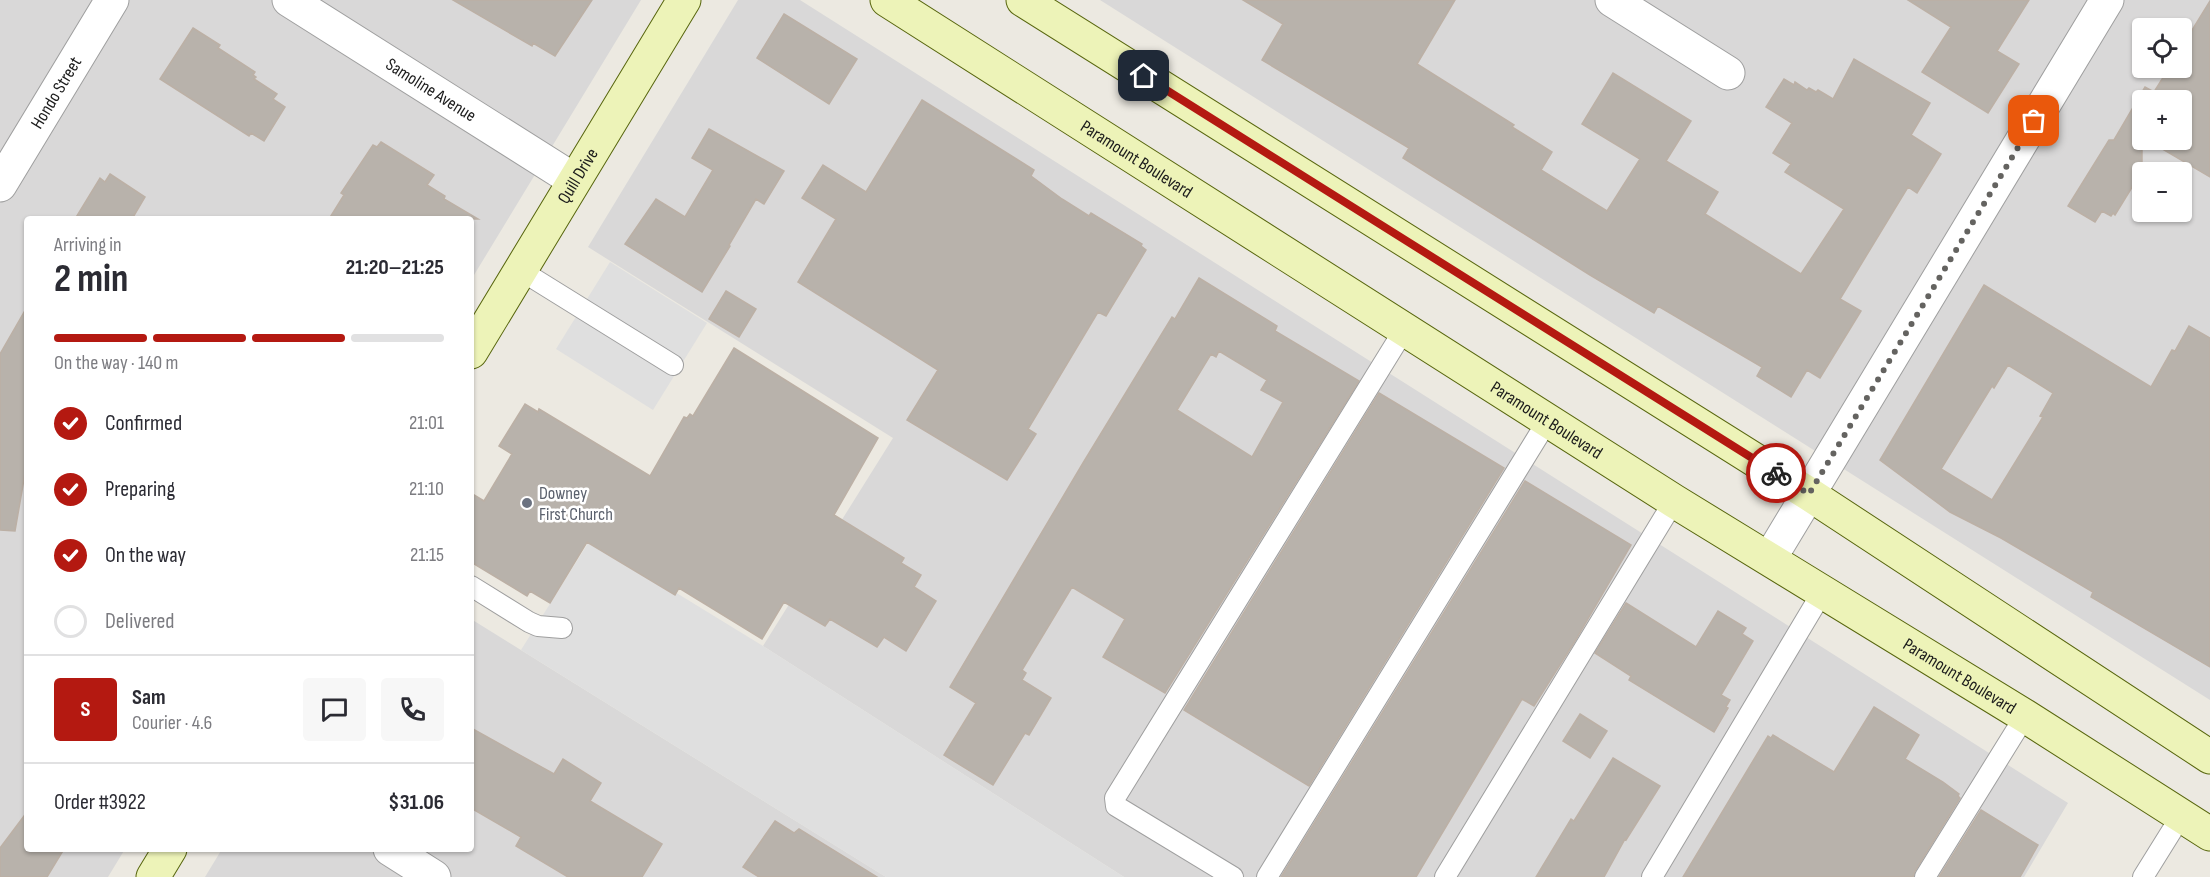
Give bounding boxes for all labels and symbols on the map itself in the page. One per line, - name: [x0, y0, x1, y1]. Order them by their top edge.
- pin: [1118, 50, 1169, 101]
- street label: Hondo Street: [26, 52, 86, 132]
- street label: Samoline Avenue: [382, 53, 480, 126]
- pin: [2008, 95, 2059, 146]
- street label: Paramount Boulevard: [1077, 116, 1197, 202]
- street label: Quill Drive: [553, 144, 602, 207]
- street label: Paramount Boulevard: [1487, 377, 1607, 463]
- courier: [1746, 443, 1806, 503]
- place label: Downey First Church: [539, 483, 613, 525]
- marker: Downey First Church: [520, 496, 534, 510]
- street label: Paramount Boulevard: [1899, 634, 2020, 719]

